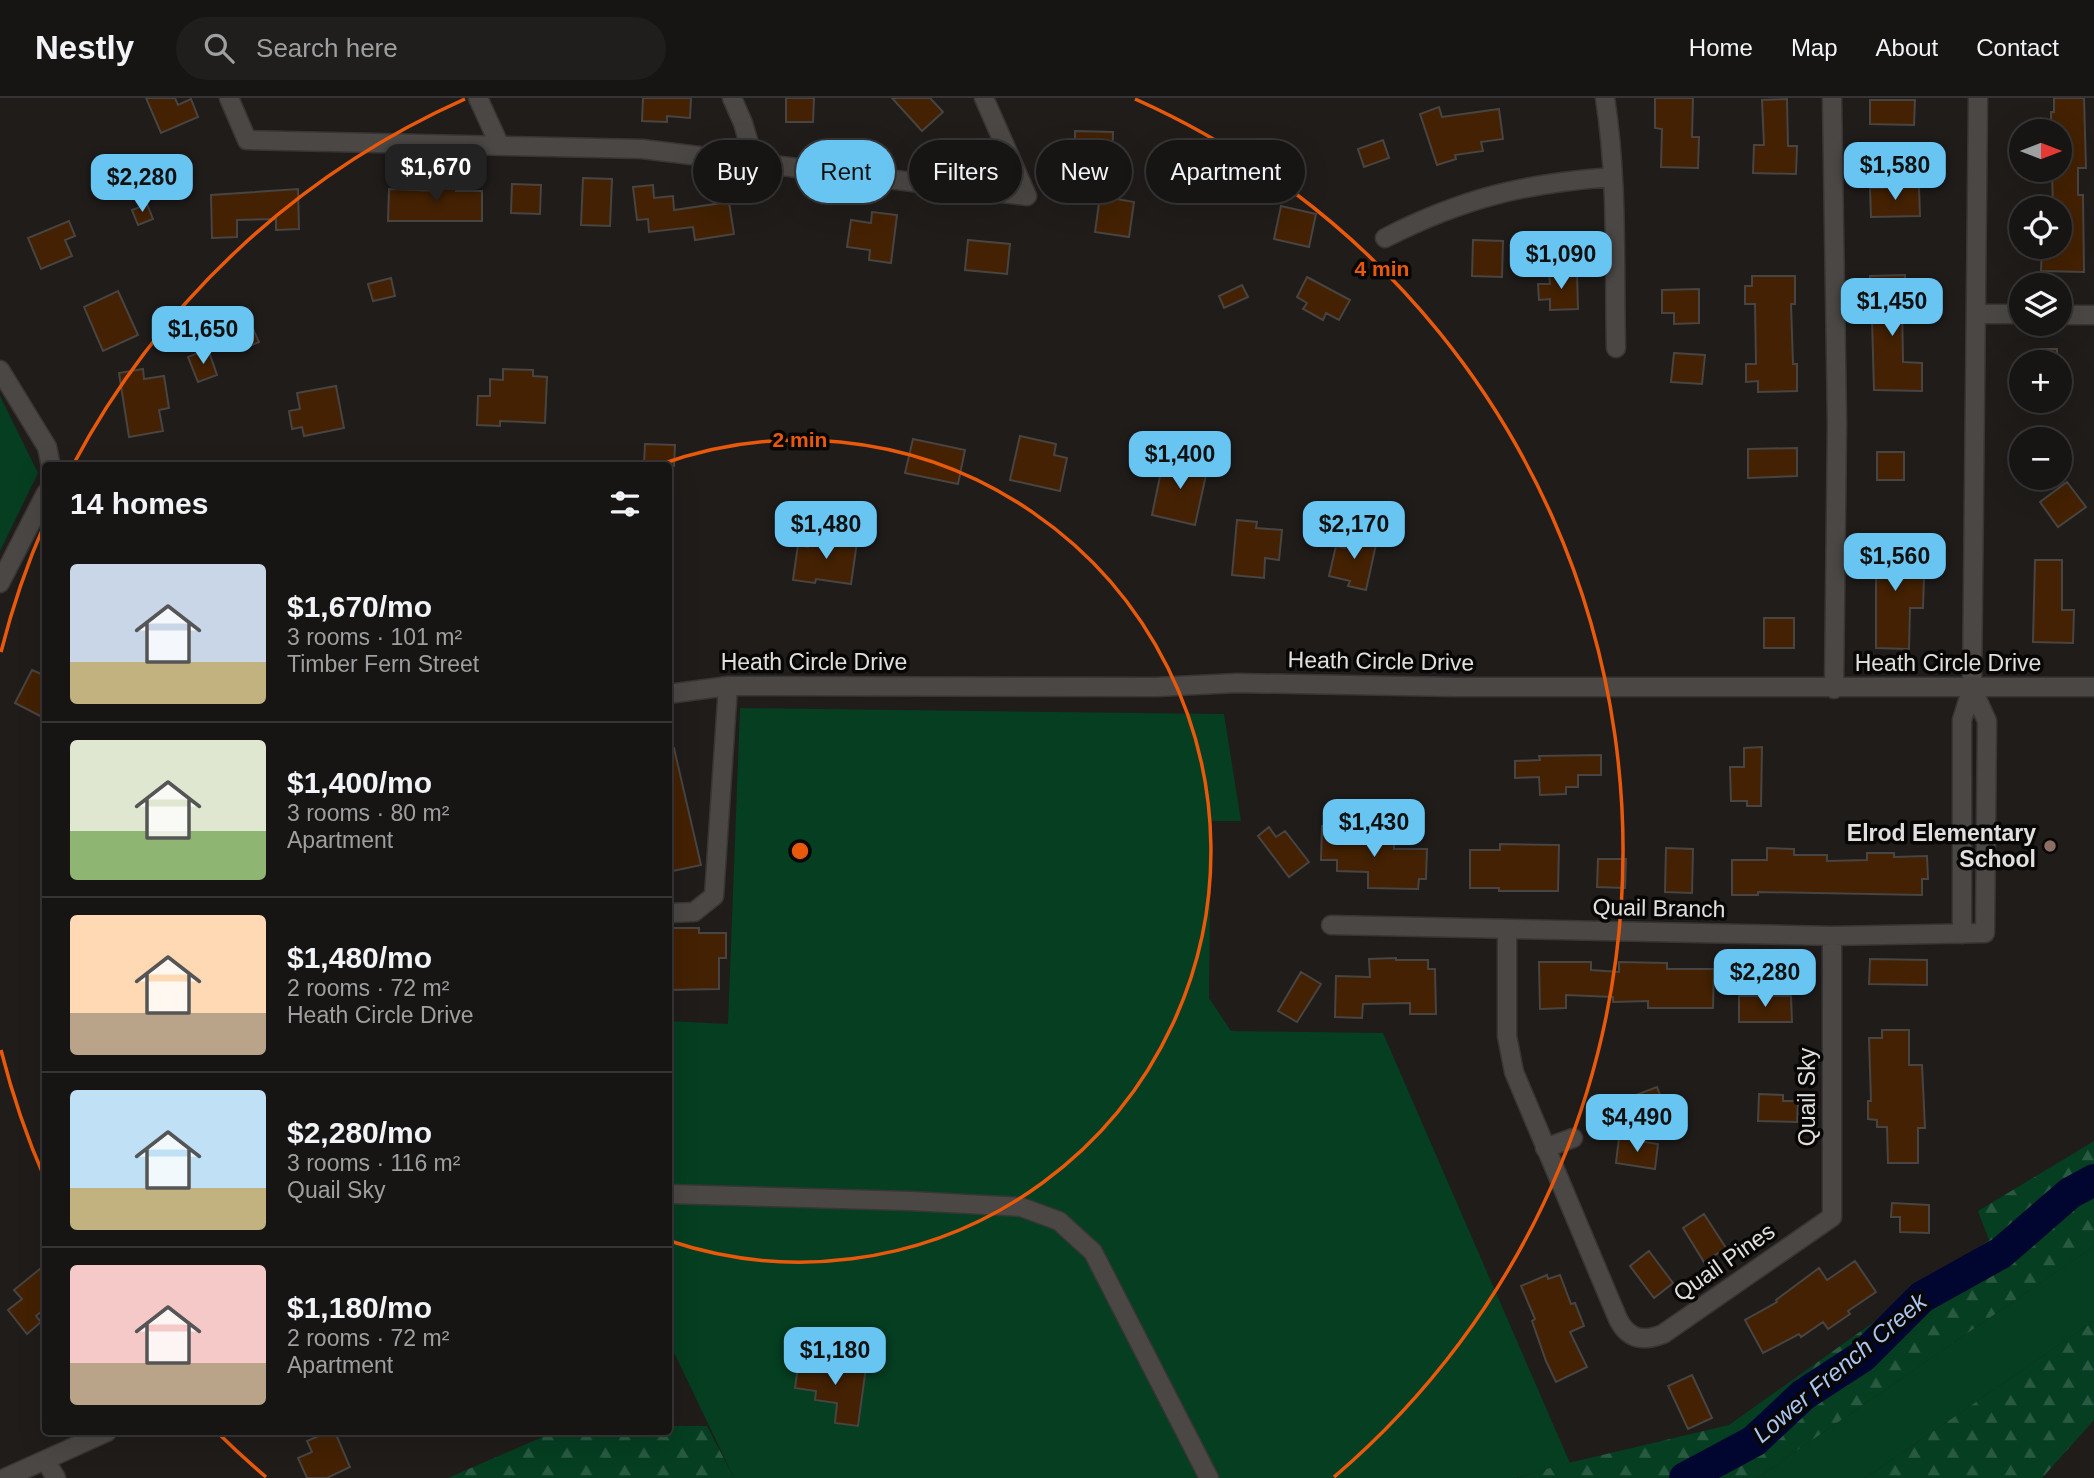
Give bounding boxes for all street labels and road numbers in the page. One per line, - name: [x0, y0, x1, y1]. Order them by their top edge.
- street label: Heath Circle Drive: [1287, 646, 1475, 676]
- street label: Heath Circle Drive: [721, 649, 907, 675]
- street label: Heath Circle Drive: [1855, 650, 2041, 676]
- street label: Quail Branch: [1592, 894, 1726, 922]
- street label: Quail Sky: [1794, 1047, 1820, 1146]
- street label: Quail Pines: [1668, 1218, 1780, 1306]

